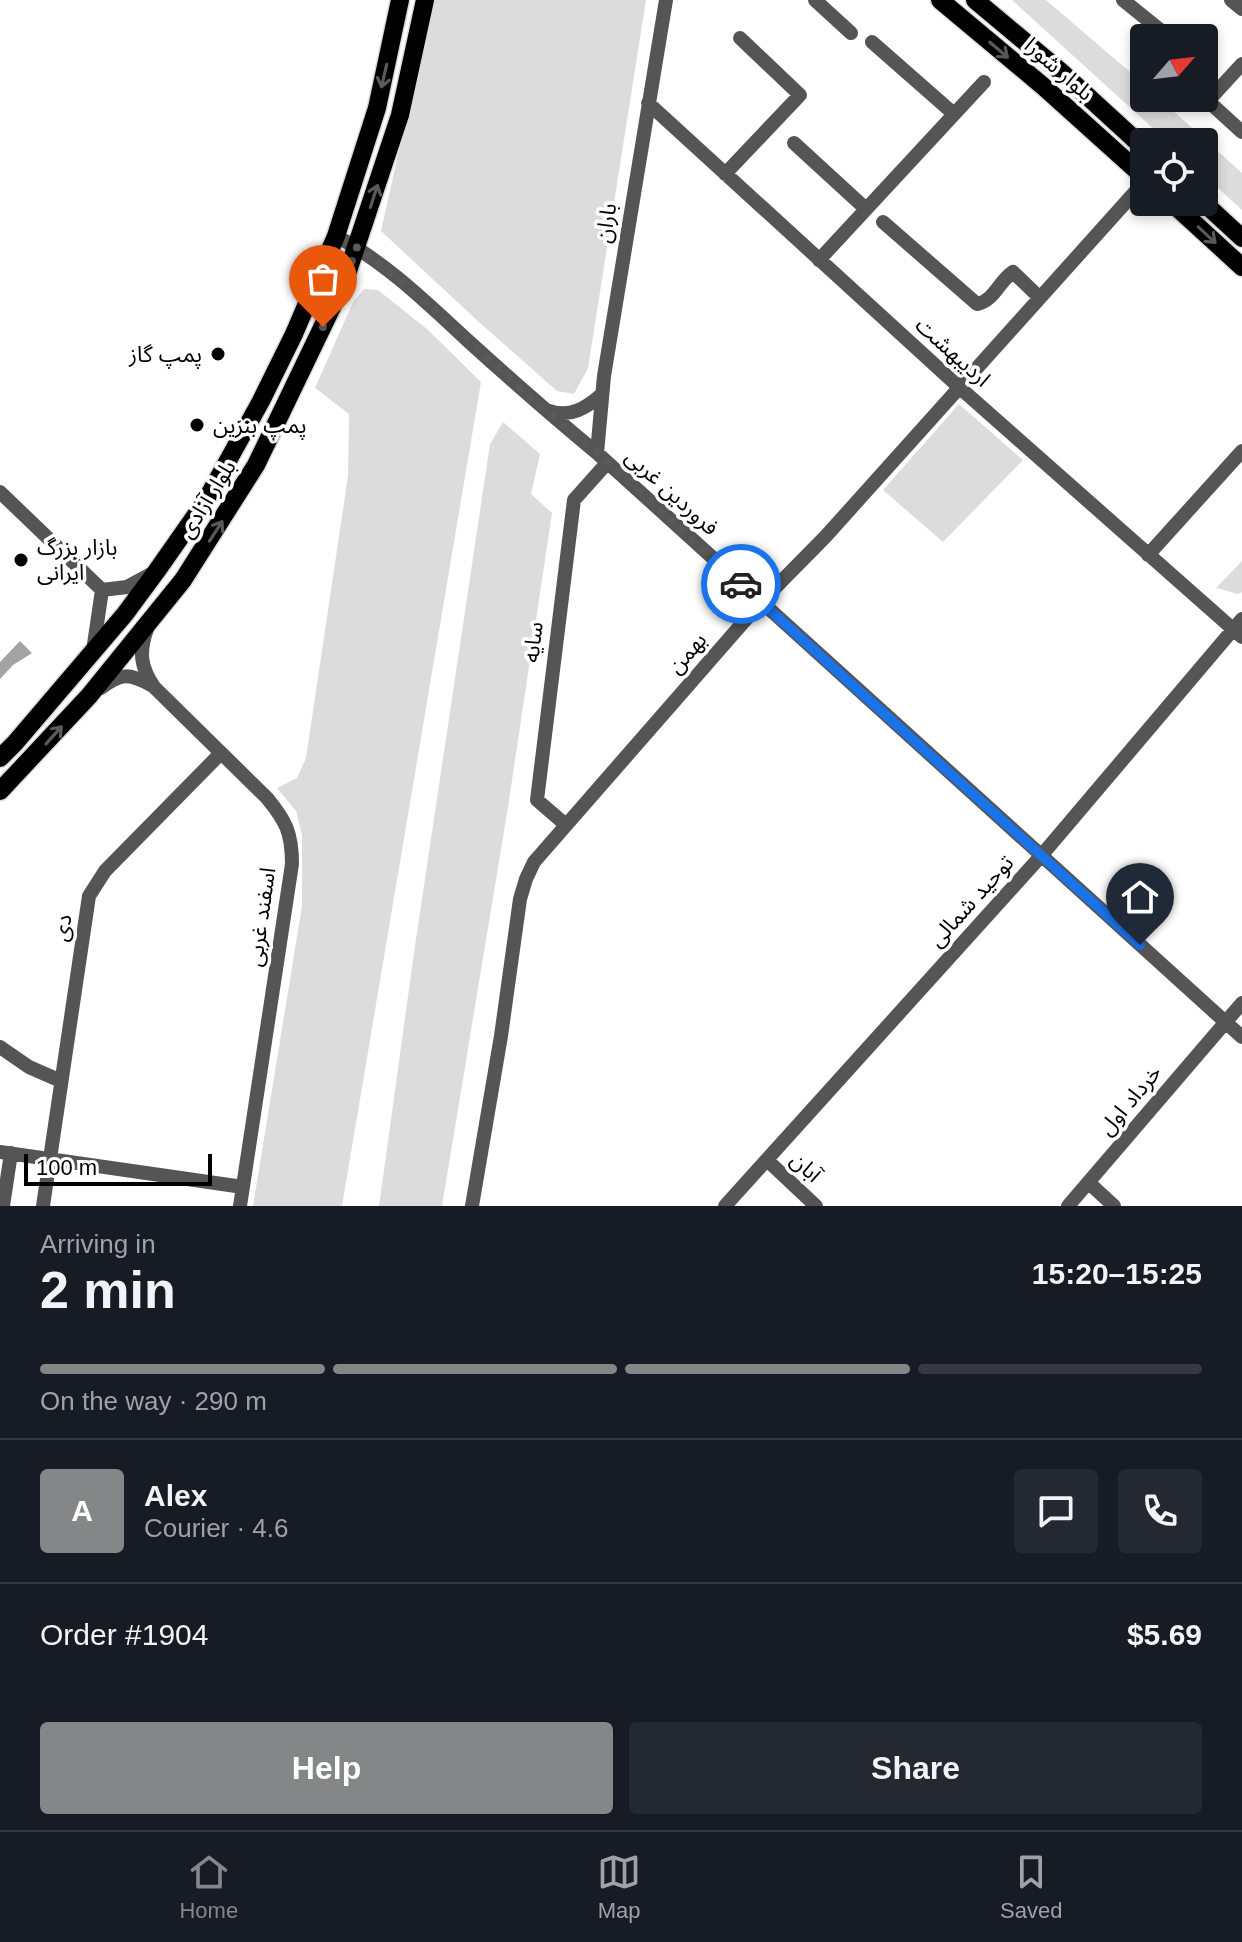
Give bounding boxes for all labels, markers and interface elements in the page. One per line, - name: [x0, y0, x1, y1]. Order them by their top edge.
- north arrow: [1130, 24, 1218, 112]
- map controls: [1130, 24, 1218, 216]
- street label: بلوار شورا: [1019, 32, 1098, 106]
- one-way arrow: [989, 41, 1009, 59]
- one-way arrow: [376, 63, 391, 89]
- button: locate: [1130, 128, 1218, 216]
- one-way arrow: [368, 184, 382, 209]
- street label: باران: [591, 201, 622, 245]
- one-way arrow: [1197, 225, 1217, 244]
- pin: [289, 245, 357, 327]
- icon: bag: [301, 257, 345, 301]
- street label: اردیبهشت: [910, 312, 995, 393]
- place label: پمپ گاز: [128, 342, 202, 369]
- marker: پمپ گاز: [209, 345, 227, 363]
- place label: پمپ بنزين: [213, 413, 307, 440]
- marker: پمپ بنزين: [188, 416, 206, 434]
- street label: فروردین غربی: [620, 444, 724, 541]
- street label: بلوار آزادی: [173, 455, 242, 543]
- one-way arrow: [207, 521, 224, 543]
- place label: بازار بزرگ ایرانی: [37, 535, 117, 585]
- courier: [701, 544, 781, 624]
- marker: بازار بزرگ ایرانی: [12, 551, 30, 569]
- icon: car: [719, 562, 763, 606]
- street label: سایه: [518, 620, 548, 664]
- street label: بهمن: [663, 627, 711, 679]
- one-way arrow: [45, 725, 63, 745]
- street label: توحید شمالی: [923, 850, 1019, 952]
- pin: [1106, 863, 1174, 945]
- street label: اسفند غربی: [242, 866, 280, 968]
- icon: home: [1118, 875, 1162, 919]
- street label: دی: [48, 913, 76, 943]
- street label: خرداد اول: [1094, 1060, 1167, 1140]
- street label: آبان: [786, 1147, 828, 1188]
- scale bar: [24, 1150, 212, 1186]
- text: 100 m: [36, 1155, 97, 1180]
- text: Arriving in: [40, 1229, 156, 1259]
- text: 15:20–15:25: [1032, 1257, 1202, 1290]
- text: 2 min: [40, 1261, 176, 1319]
- text: On the way · 290 m: [40, 1386, 267, 1416]
- button: chat: [1014, 1469, 1098, 1553]
- button: phone: [1118, 1469, 1202, 1553]
- text: Alex: [144, 1479, 207, 1512]
- text: A: [71, 1494, 93, 1527]
- text: Courier · 4.6: [144, 1513, 289, 1543]
- text: Order #1904: [40, 1618, 208, 1651]
- text: $5.69: [1127, 1618, 1202, 1651]
- button: Help: [40, 1722, 613, 1814]
- button: Share: [629, 1722, 1202, 1814]
- tab: Home: [179, 1850, 238, 1924]
- tab: Map: [597, 1850, 641, 1924]
- tab: Saved: [1000, 1850, 1063, 1924]

